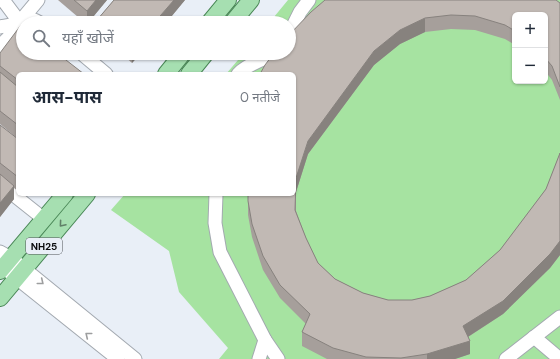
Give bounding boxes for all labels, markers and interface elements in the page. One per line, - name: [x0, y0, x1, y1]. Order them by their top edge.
- map controls: [512, 12, 548, 84]
- button: +: [512, 12, 548, 48]
- search box: [16, 16, 296, 60]
- icon: search: [30, 27, 52, 49]
- text: यहाँ खोजें: [62, 28, 114, 48]
- button: −: [512, 48, 548, 84]
- text: आस-पास: [32, 86, 102, 108]
- text: 0 नतीजे: [240, 89, 280, 106]
- one-way arrow: [60, 219, 67, 226]
- road number: NH25: [26, 238, 62, 254]
- one-way arrow: [37, 278, 44, 285]
- one-way arrow: [86, 332, 93, 339]

